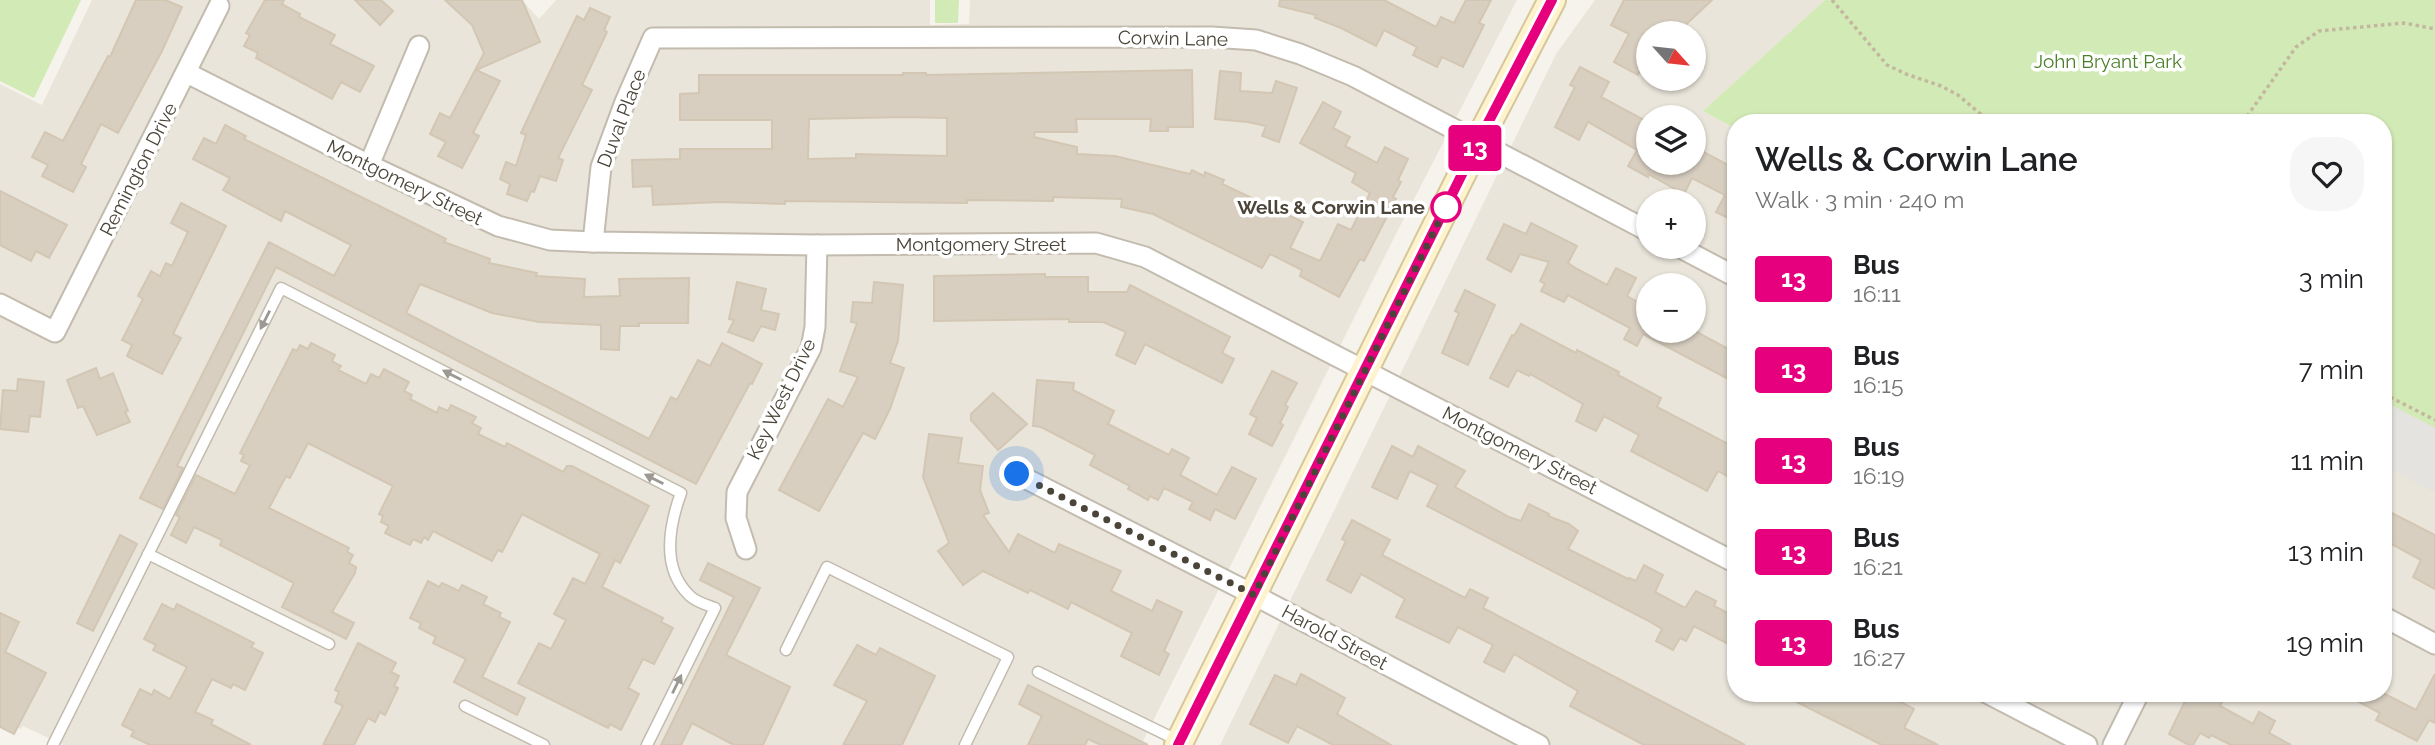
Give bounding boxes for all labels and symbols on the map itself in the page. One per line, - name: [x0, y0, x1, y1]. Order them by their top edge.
- north arrow: [1636, 21, 1706, 91]
- street label: Corwin Lane: [1118, 26, 1228, 50]
- park label: John Bryant Park: [2034, 50, 2182, 72]
- street label: Duval Place: [592, 66, 650, 170]
- street label: Remington Drive: [95, 99, 181, 239]
- line badge: 13: [1444, 125, 1506, 171]
- street label: Montgomery Street: [323, 135, 487, 230]
- marker: Wells & Corwin Lane: [1431, 192, 1461, 222]
- place label: Wells & Corwin Lane: [1237, 196, 1425, 218]
- street label: Montgomery Street: [896, 233, 1067, 255]
- one-way arrow: [260, 310, 271, 330]
- street label: Key West Drive: [742, 335, 820, 463]
- one-way arrow: [442, 370, 462, 381]
- street label: Montgomery Street: [1439, 401, 1602, 499]
- your location: [999, 456, 1034, 491]
- one-way arrow: [644, 473, 664, 485]
- street label: Harold Street: [1278, 600, 1392, 674]
- one-way arrow: [672, 674, 683, 694]

